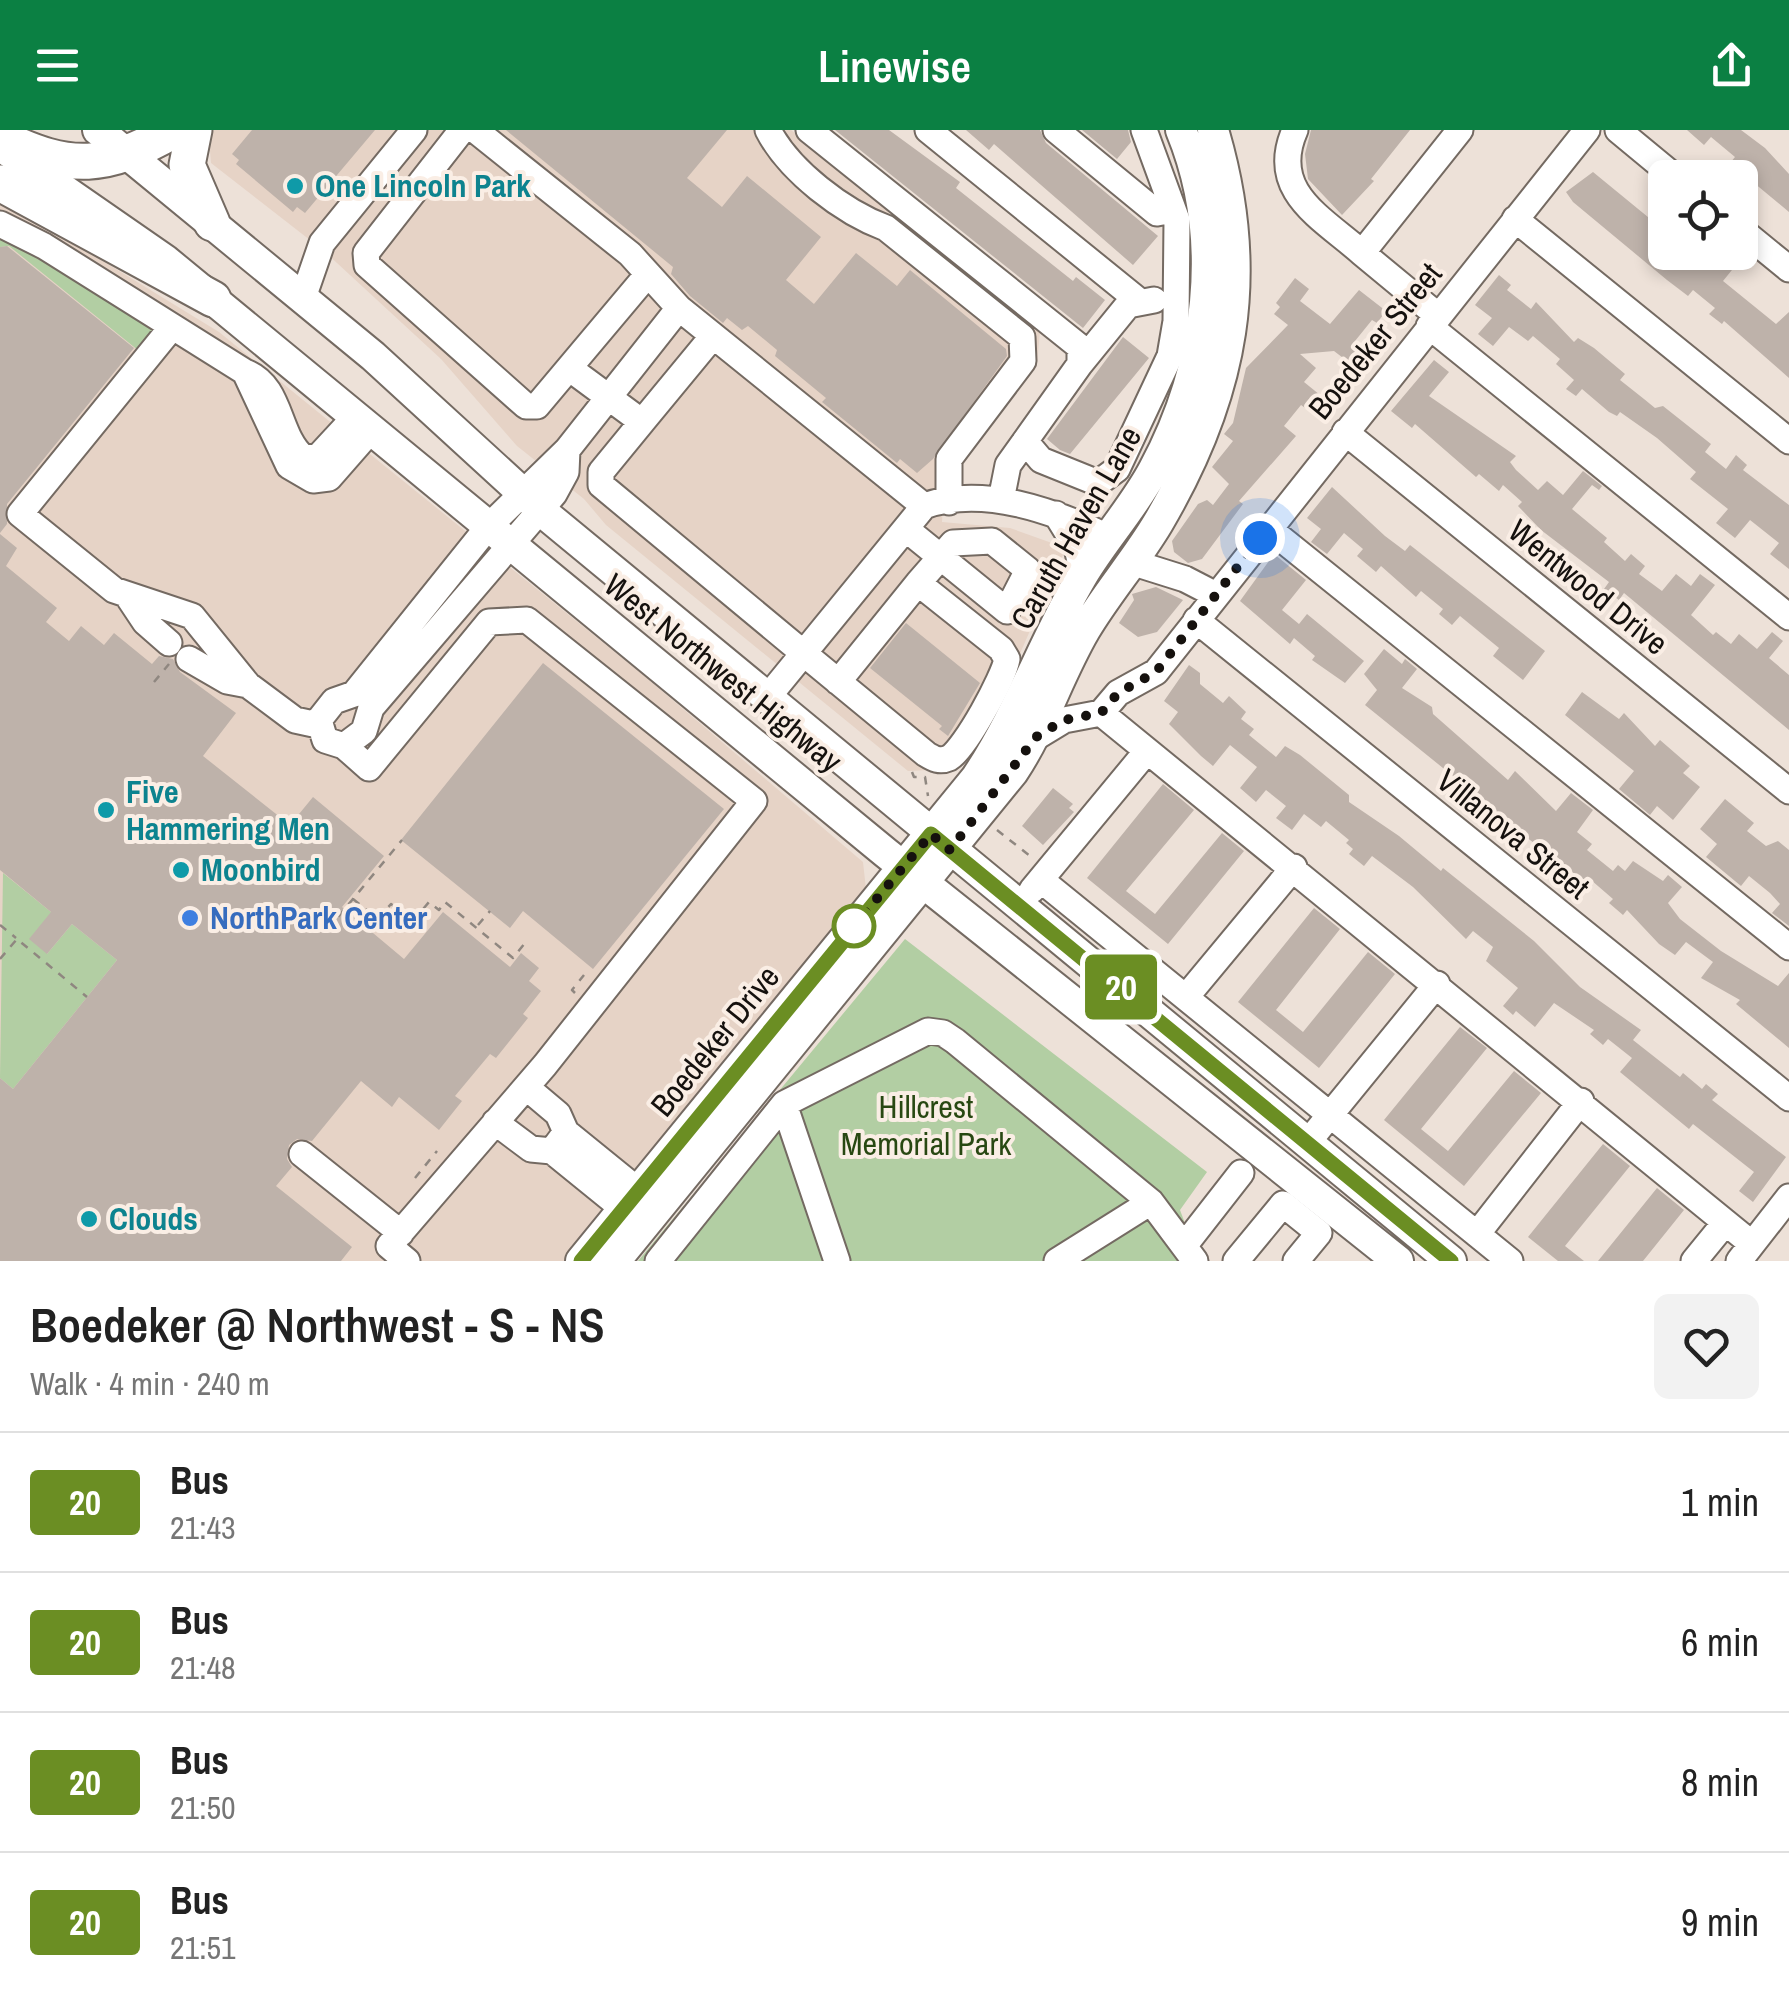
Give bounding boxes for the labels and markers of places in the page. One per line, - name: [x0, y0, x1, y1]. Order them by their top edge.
- place label: One Lincoln Park: [315, 164, 531, 207]
- marker: One Lincoln Park: [284, 175, 306, 197]
- place label: Five Hammering Men: [126, 770, 330, 850]
- marker: Five Hammering Men: [95, 799, 117, 821]
- place label: Moonbird: [201, 848, 321, 891]
- marker: Moonbird: [170, 859, 192, 881]
- place label: NorthPark Center: [210, 896, 428, 939]
- unlabelled marker: [833, 905, 875, 947]
- marker: NorthPark Center: [179, 907, 201, 929]
- place label: Clouds: [109, 1197, 198, 1240]
- marker: Clouds: [78, 1208, 100, 1230]

